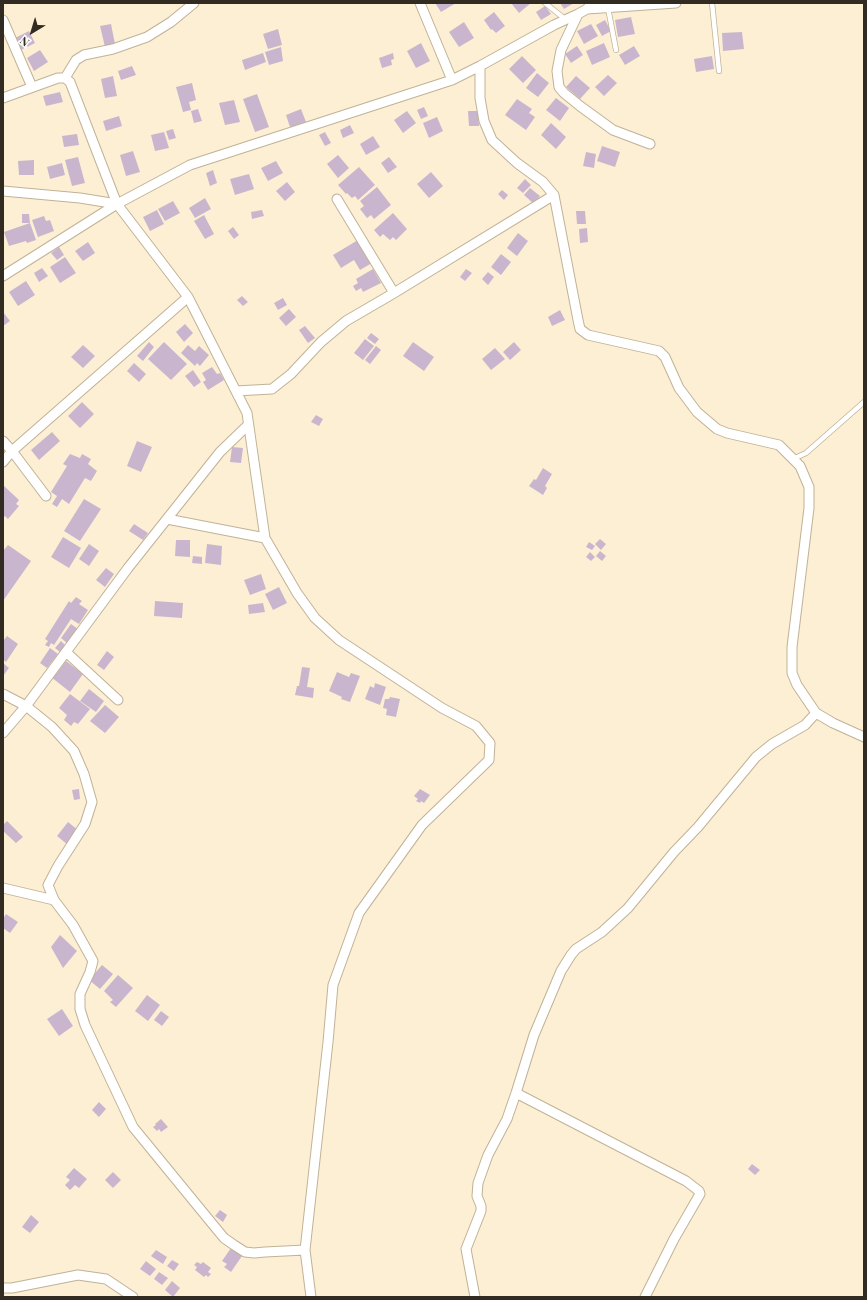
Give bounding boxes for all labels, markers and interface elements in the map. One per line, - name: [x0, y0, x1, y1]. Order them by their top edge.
- north arrow: [12, 12, 52, 52]
- text: N: [17, 33, 32, 50]

